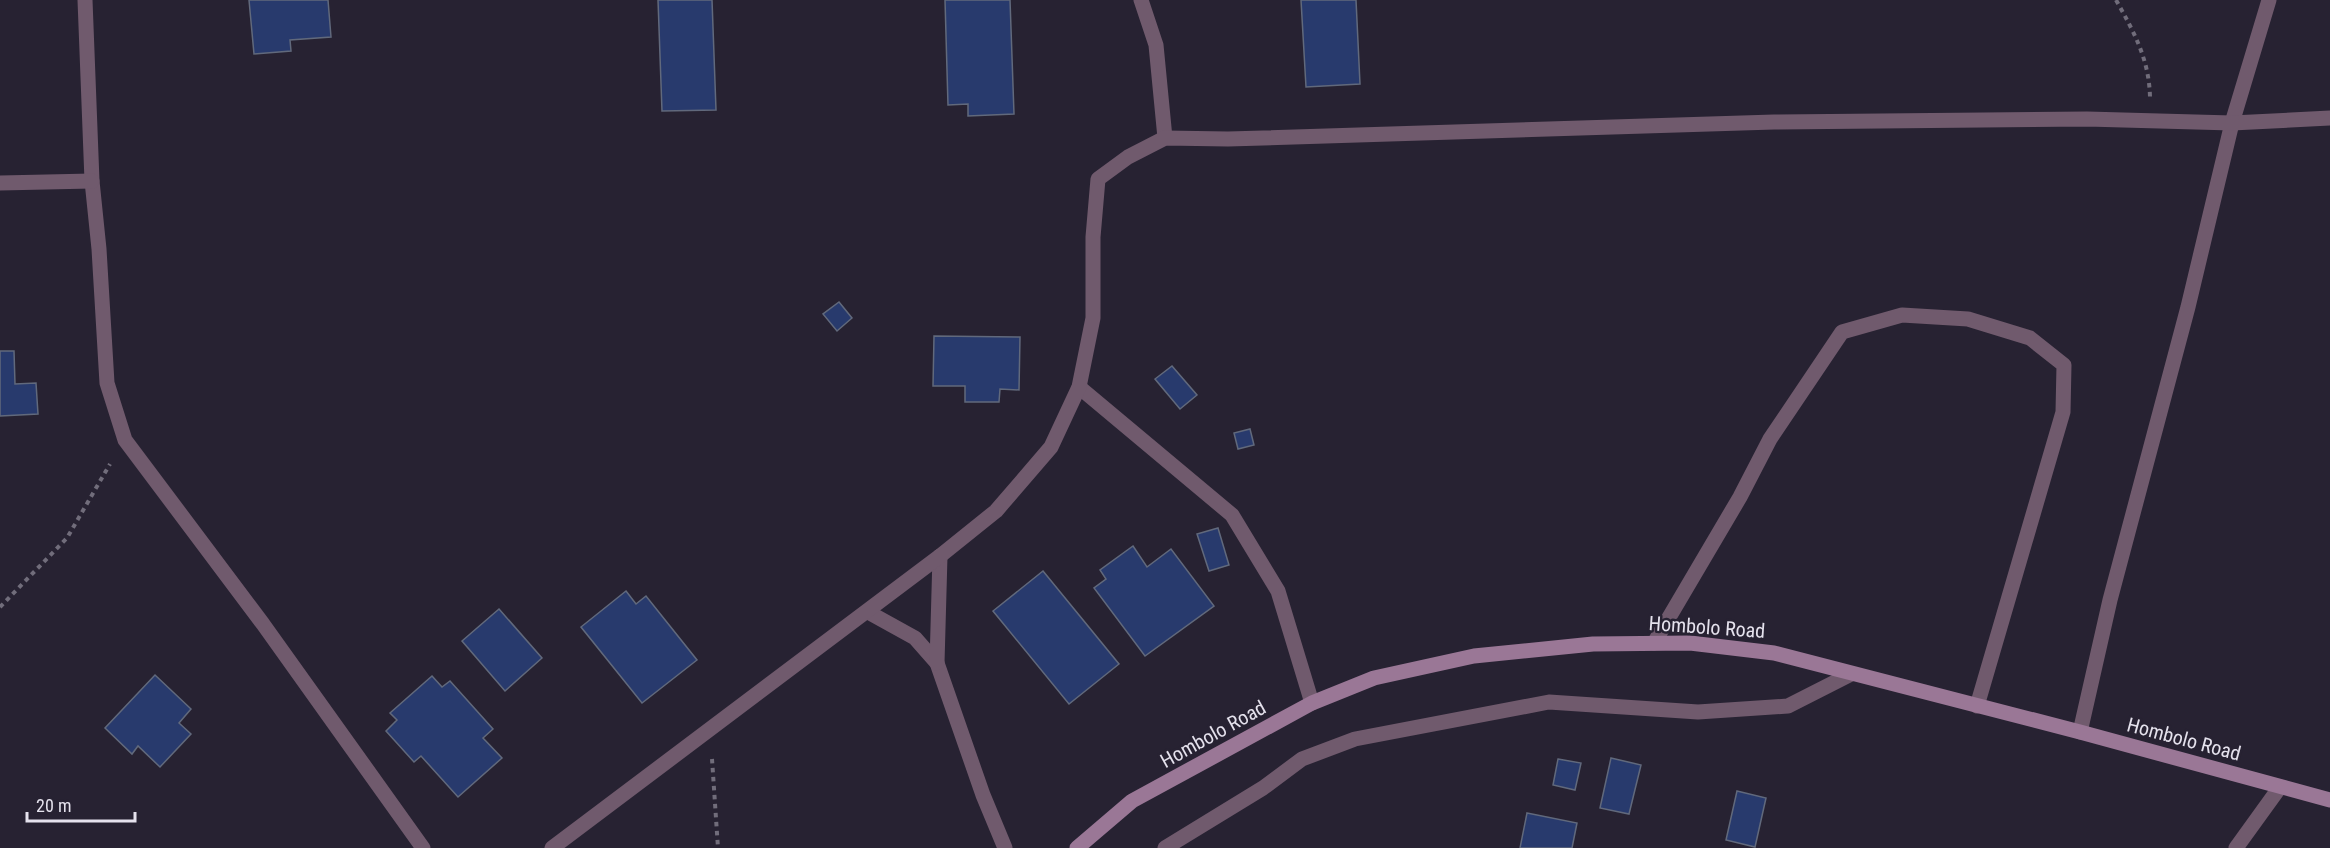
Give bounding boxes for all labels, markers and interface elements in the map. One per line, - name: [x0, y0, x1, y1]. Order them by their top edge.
- street label: Hombolo Road: [1648, 611, 1766, 643]
- street label: Hombolo Road: [1156, 695, 1270, 773]
- street label: Hombolo Road: [2124, 712, 2244, 766]
- scale bar: [27, 785, 135, 823]
- text: 20 m: [36, 795, 71, 816]

